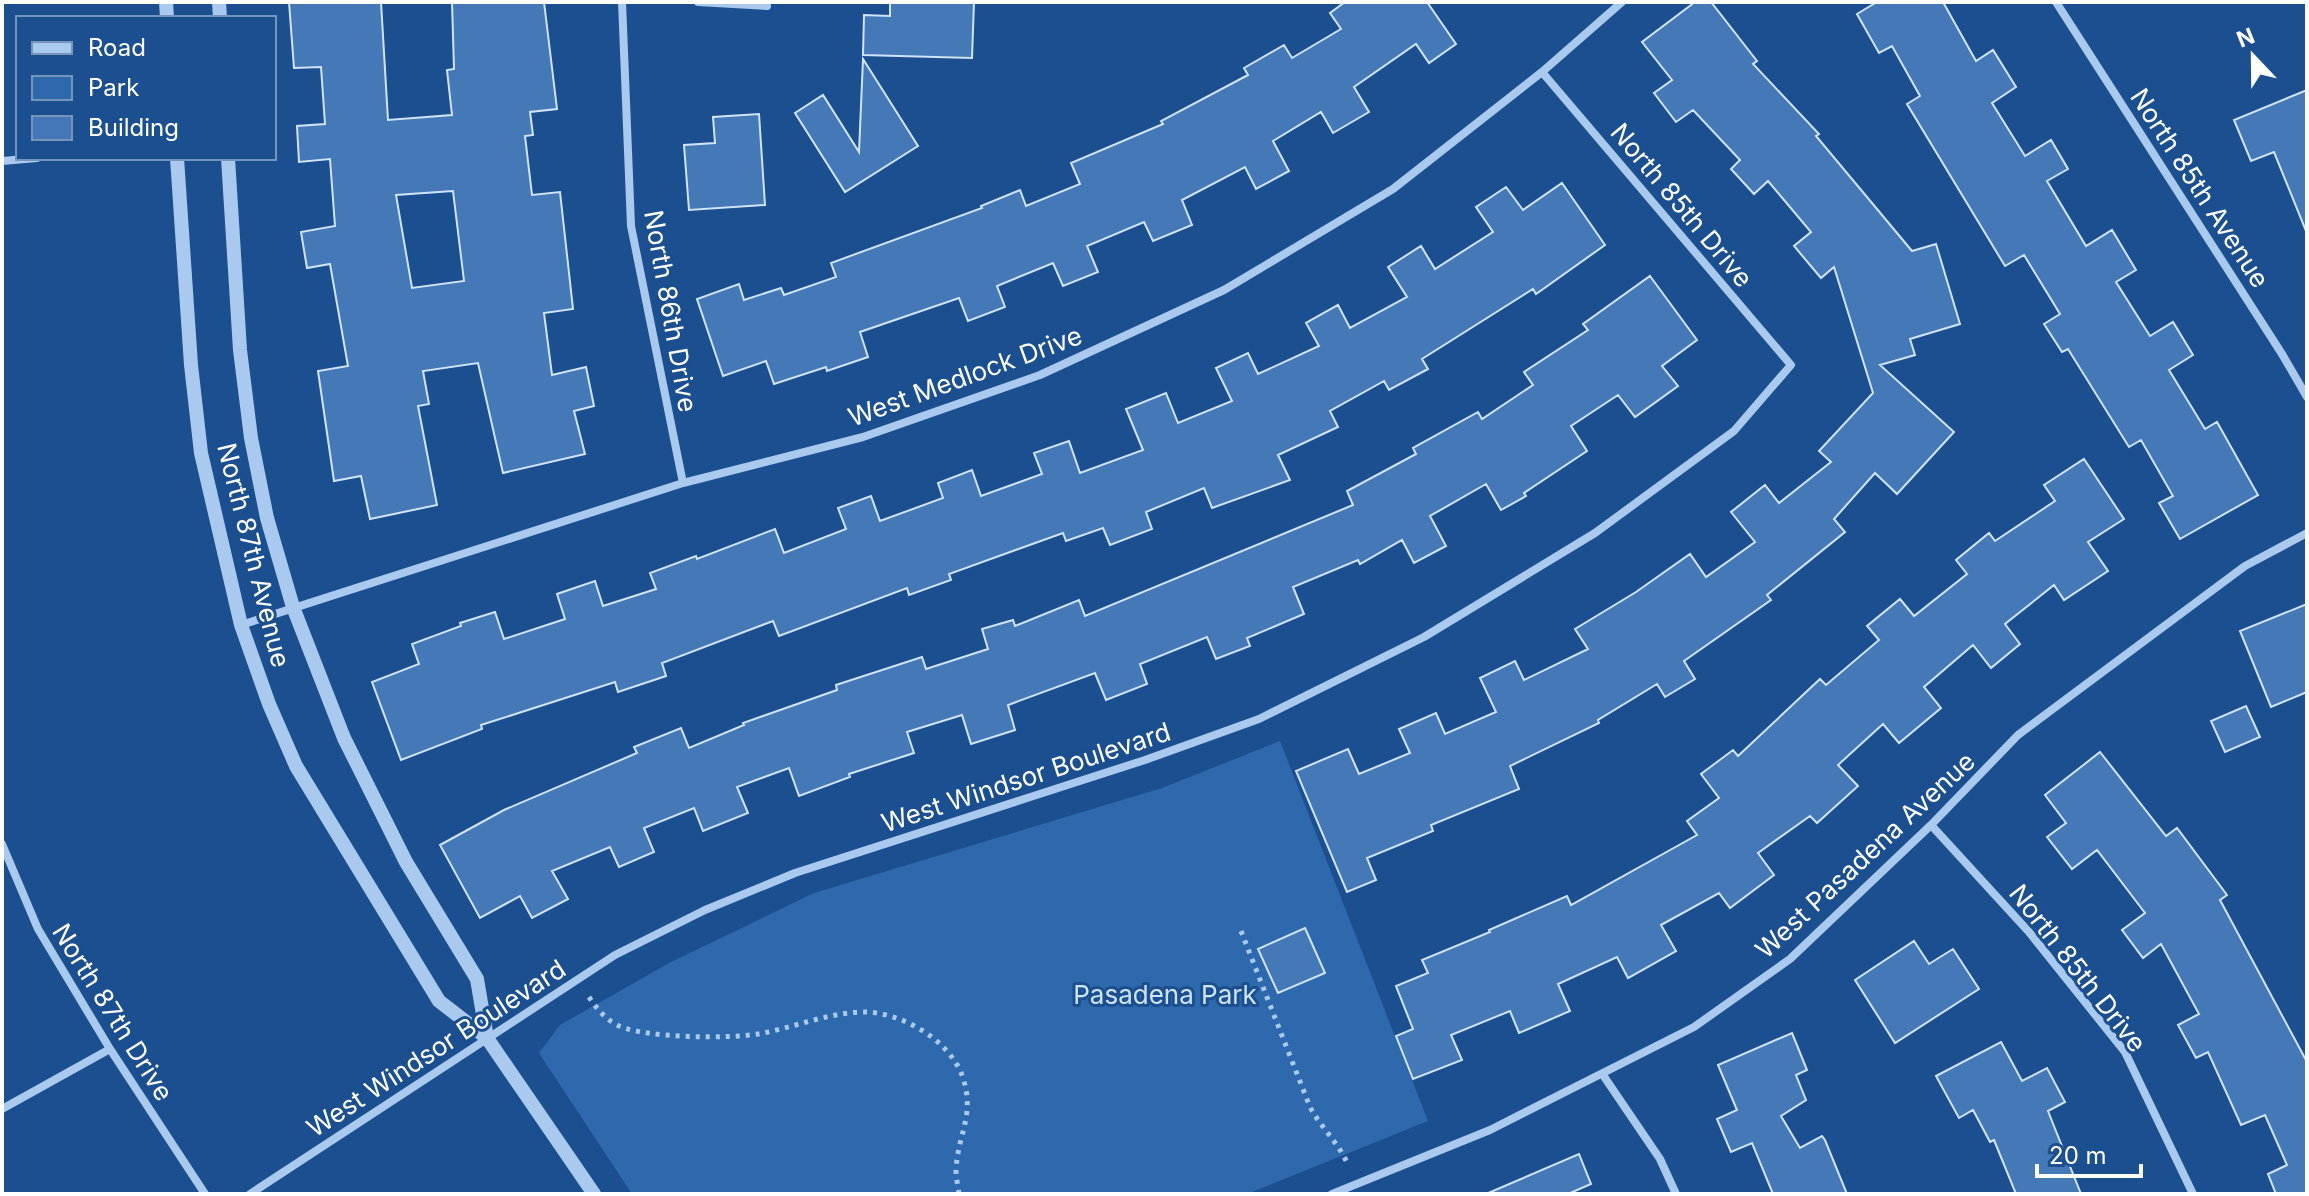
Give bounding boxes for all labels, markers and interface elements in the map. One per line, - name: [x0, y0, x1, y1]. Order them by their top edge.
- legend: [16, 16, 276, 160]
- north arrow: [2213, 16, 2293, 96]
- text: N: [2233, 22, 2258, 53]
- text: Road: [88, 33, 146, 62]
- text: Park: [88, 73, 139, 102]
- street label: North 85th Avenue: [2124, 83, 2276, 293]
- text: Building: [88, 113, 179, 142]
- street label: North 85th Drive: [1605, 117, 1759, 293]
- street label: North 86th Drive: [638, 208, 704, 414]
- street label: West Medlock Drive: [844, 319, 1086, 433]
- street label: North 87th Avenue: [211, 440, 297, 670]
- street label: West Windsor Boulevard: [878, 716, 1174, 838]
- street label: West Pasadena Avenue: [1749, 745, 1981, 965]
- street label: North 85th Drive: [2003, 878, 2153, 1058]
- street label: North 87th Drive: [46, 918, 180, 1106]
- street label: West Windsor Boulevard: [301, 953, 571, 1143]
- park label: Pasadena Park: [1073, 979, 1257, 1010]
- scale bar: [2037, 1128, 2141, 1178]
- text: 20 m: [2049, 1141, 2107, 1170]

